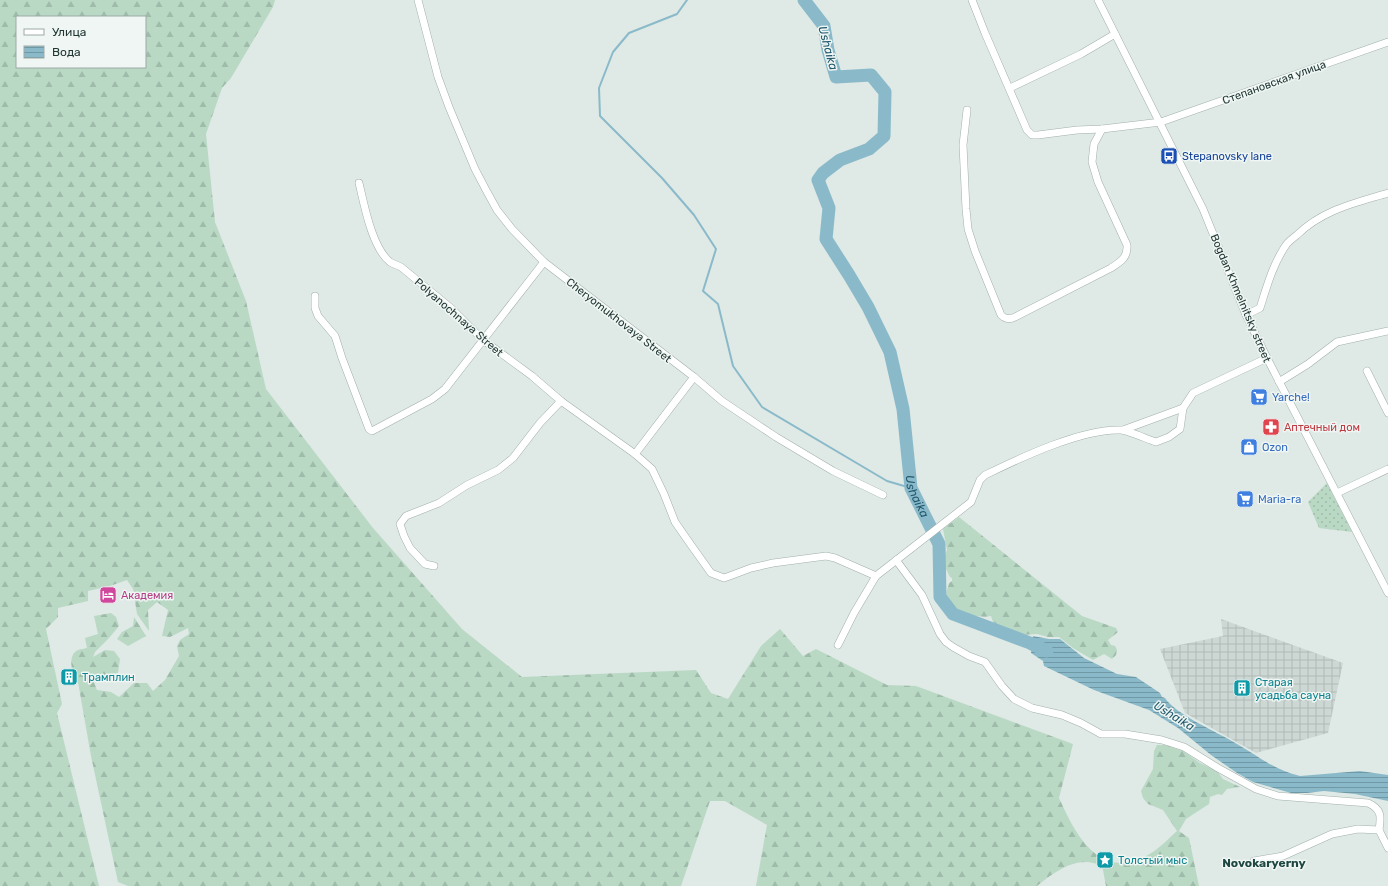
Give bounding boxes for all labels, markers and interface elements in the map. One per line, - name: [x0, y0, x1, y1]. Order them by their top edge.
- legend: [16, 16, 146, 68]
- water label: Ushaika: [815, 24, 841, 72]
- text: Улица: [52, 25, 86, 39]
- text: Вода: [52, 45, 81, 59]
- street label: Степановская улица: [1221, 58, 1328, 107]
- bus stop icon: Stepanovsky lane: [1159, 146, 1179, 166]
- place label: Stepanovsky lane: [1182, 150, 1272, 163]
- street label: Bogdan Khmelnitsky street: [1208, 232, 1274, 365]
- street label: Cheryomukhovaya Street: [564, 275, 674, 366]
- street label: Polyanochnaya Street: [412, 276, 506, 360]
- supermarket icon: Yarche!: [1249, 387, 1269, 407]
- place label: Yarche!: [1272, 391, 1310, 404]
- pharmacy icon: Аптечный дом: [1261, 417, 1281, 437]
- place label: Аптечный дом: [1284, 421, 1360, 434]
- shop icon: Ozon: [1239, 437, 1259, 457]
- place label: Ozon: [1262, 441, 1288, 454]
- water label: Ushaika: [903, 474, 932, 520]
- supermarket icon: Maria-ra: [1235, 489, 1255, 509]
- place label: Maria-ra: [1258, 493, 1301, 506]
- hotel icon: Академия: [98, 585, 118, 605]
- place label: Академия: [121, 589, 173, 602]
- building icon: Трамплин: [59, 667, 79, 687]
- place label: Трамплин: [82, 671, 135, 684]
- place label: Старая усадьба сауна: [1255, 676, 1331, 702]
- building icon: Старая усадьба сауна: [1232, 678, 1252, 698]
- water label: Ushaika: [1151, 698, 1197, 734]
- place icon: Толстый мыс: [1095, 850, 1115, 870]
- place label: Толстый мыс: [1118, 854, 1187, 867]
- district label: Novokaryerny: [1222, 856, 1306, 870]

